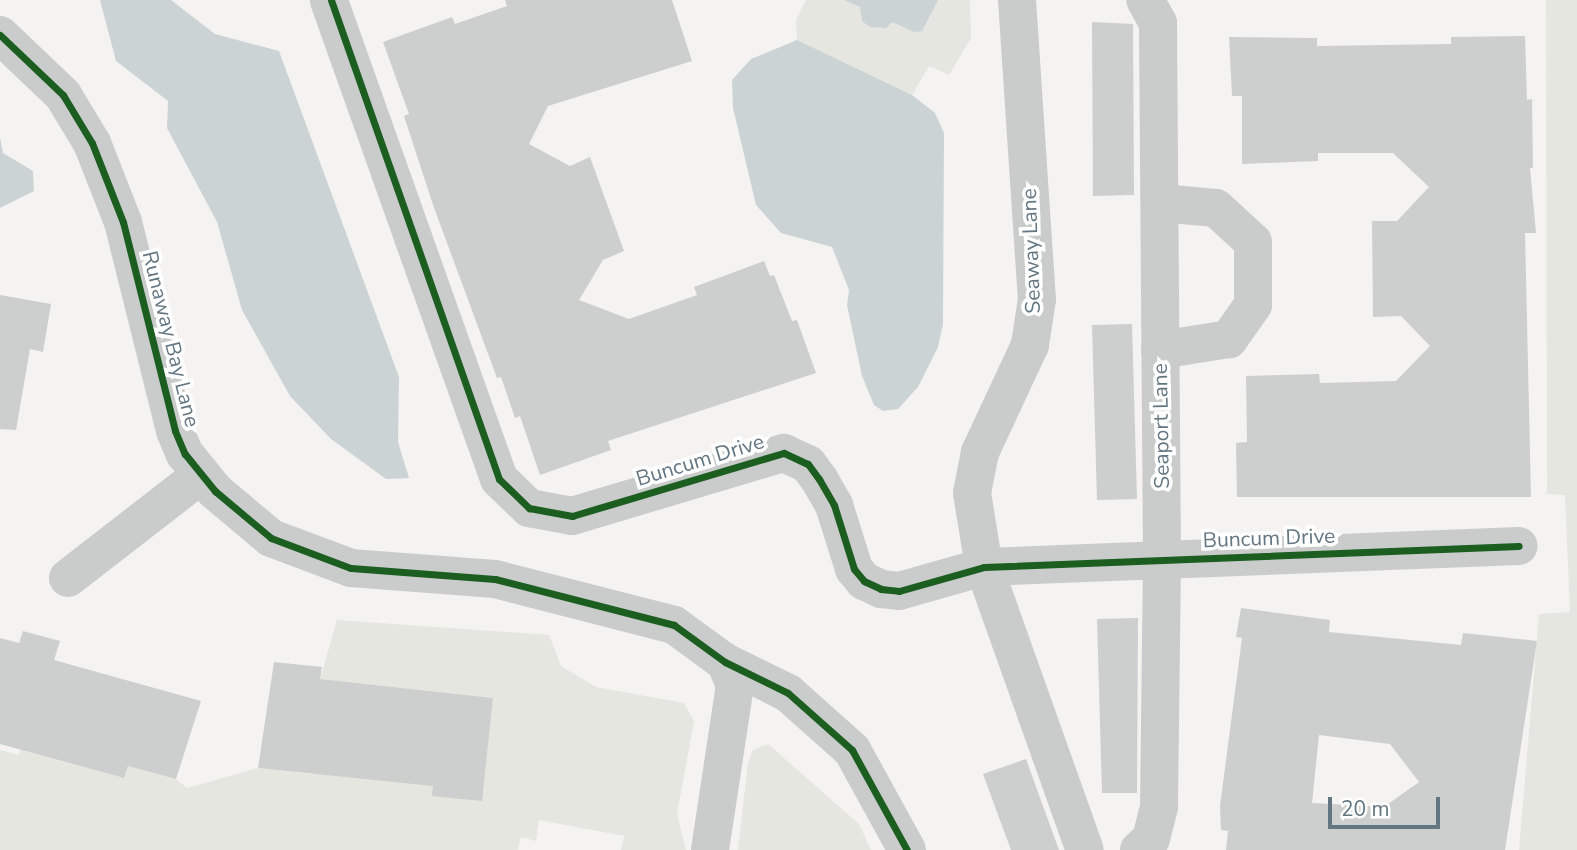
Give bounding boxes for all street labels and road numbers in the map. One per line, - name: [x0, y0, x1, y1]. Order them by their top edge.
- street label: Seaway Lane: [1016, 188, 1046, 314]
- street label: Runaway Bay Lane: [137, 248, 205, 430]
- street label: Seaport Lane: [1147, 363, 1175, 489]
- street label: Buncum Drive: [633, 429, 767, 491]
- street label: Buncum Drive: [1202, 523, 1336, 553]

